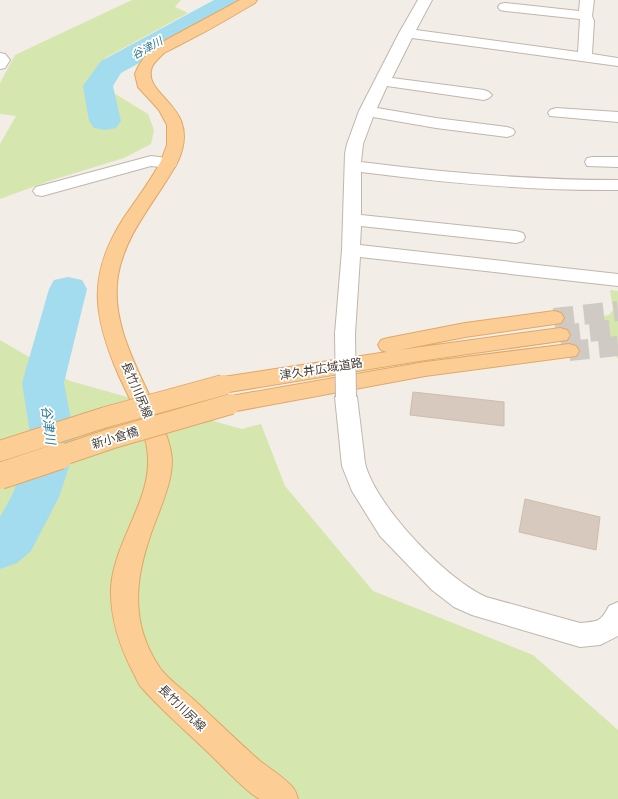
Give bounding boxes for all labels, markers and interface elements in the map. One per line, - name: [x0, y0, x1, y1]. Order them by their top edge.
- water label: 谷津川: [129, 33, 166, 62]
- street label: 津久井広域道路: [278, 354, 364, 383]
- street label: 長竹川尻線: [118, 359, 157, 421]
- water label: 谷津川: [38, 405, 61, 447]
- street label: 新小倉橋: [89, 422, 140, 453]
- street label: 長竹川尻線: [155, 681, 210, 735]

